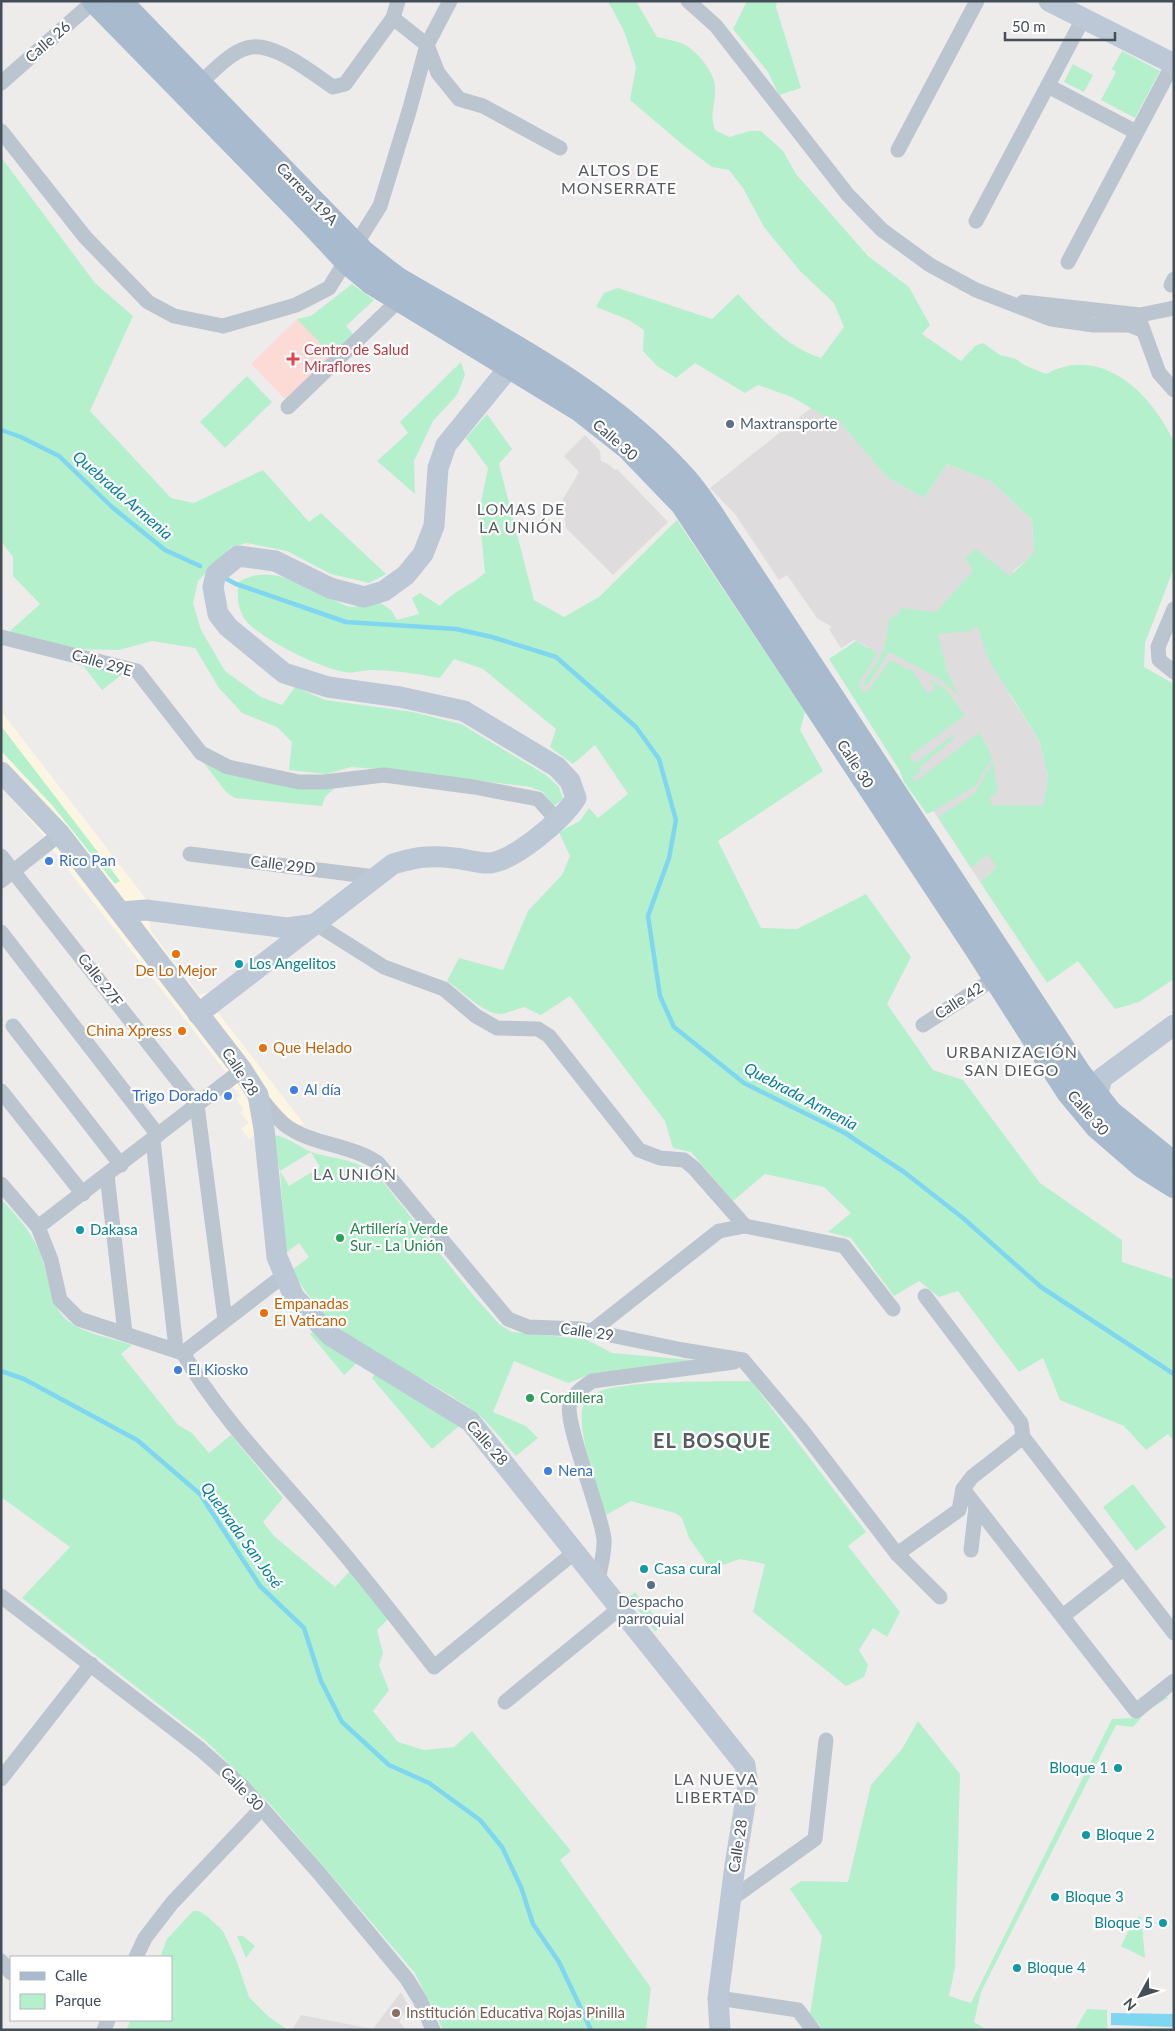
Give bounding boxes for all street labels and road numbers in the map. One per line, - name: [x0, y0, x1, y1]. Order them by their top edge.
- street label: Calle 26: [21, 17, 74, 66]
- street label: Carrera 19A: [273, 158, 343, 229]
- street label: Calle 30: [589, 415, 642, 464]
- street label: Calle 29E: [70, 645, 135, 679]
- street label: Calle 30: [834, 736, 878, 791]
- street label: Calle 29D: [250, 851, 317, 877]
- street label: Calle 27F: [75, 949, 127, 1009]
- street label: Calle 42: [931, 978, 986, 1022]
- street label: Calle 28: [219, 1044, 263, 1099]
- street label: Calle 30: [1064, 1086, 1113, 1139]
- street label: Calle 29: [559, 1318, 615, 1344]
- street label: Calle 28: [463, 1416, 512, 1469]
- street label: Calle 30: [218, 1763, 268, 1814]
- street label: Calle 28: [724, 1818, 750, 1874]

